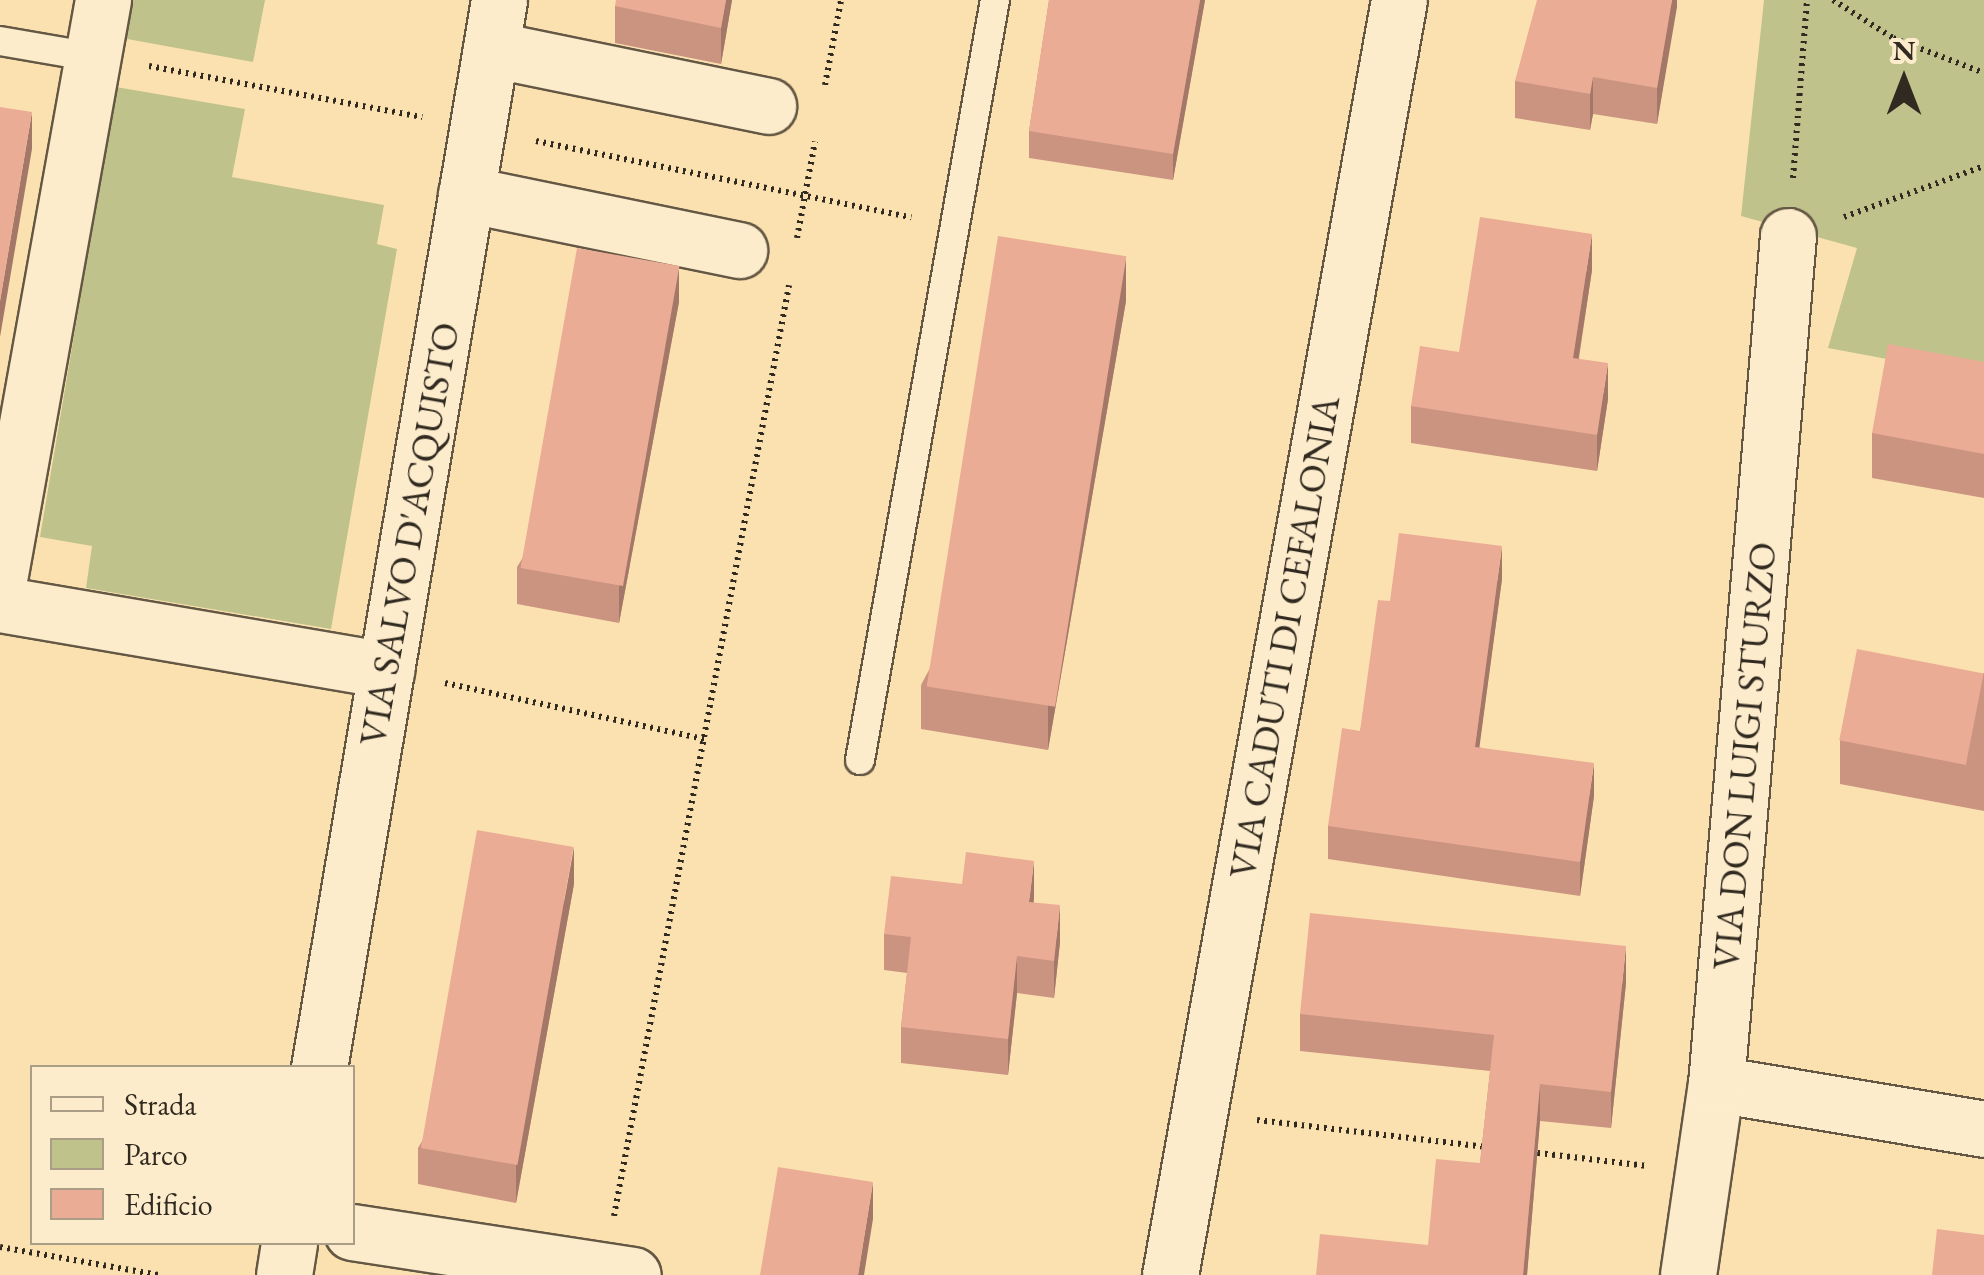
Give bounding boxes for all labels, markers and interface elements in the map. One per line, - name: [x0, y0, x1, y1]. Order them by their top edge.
- north arrow: [1854, 30, 1954, 130]
- text: N: [1893, 32, 1915, 68]
- street label: VIA SALVO D'ACQUISTO: [349, 319, 469, 749]
- street label: VIA CADUTI DI CEFALONIA: [1219, 392, 1349, 882]
- street label: VIA DON LUIGI STURZO: [1703, 540, 1785, 972]
- legend: [30, 1065, 355, 1245]
- text: Strada: [124, 1085, 197, 1124]
- text: Parco: [124, 1135, 188, 1174]
- text: Edificio: [124, 1185, 213, 1224]

